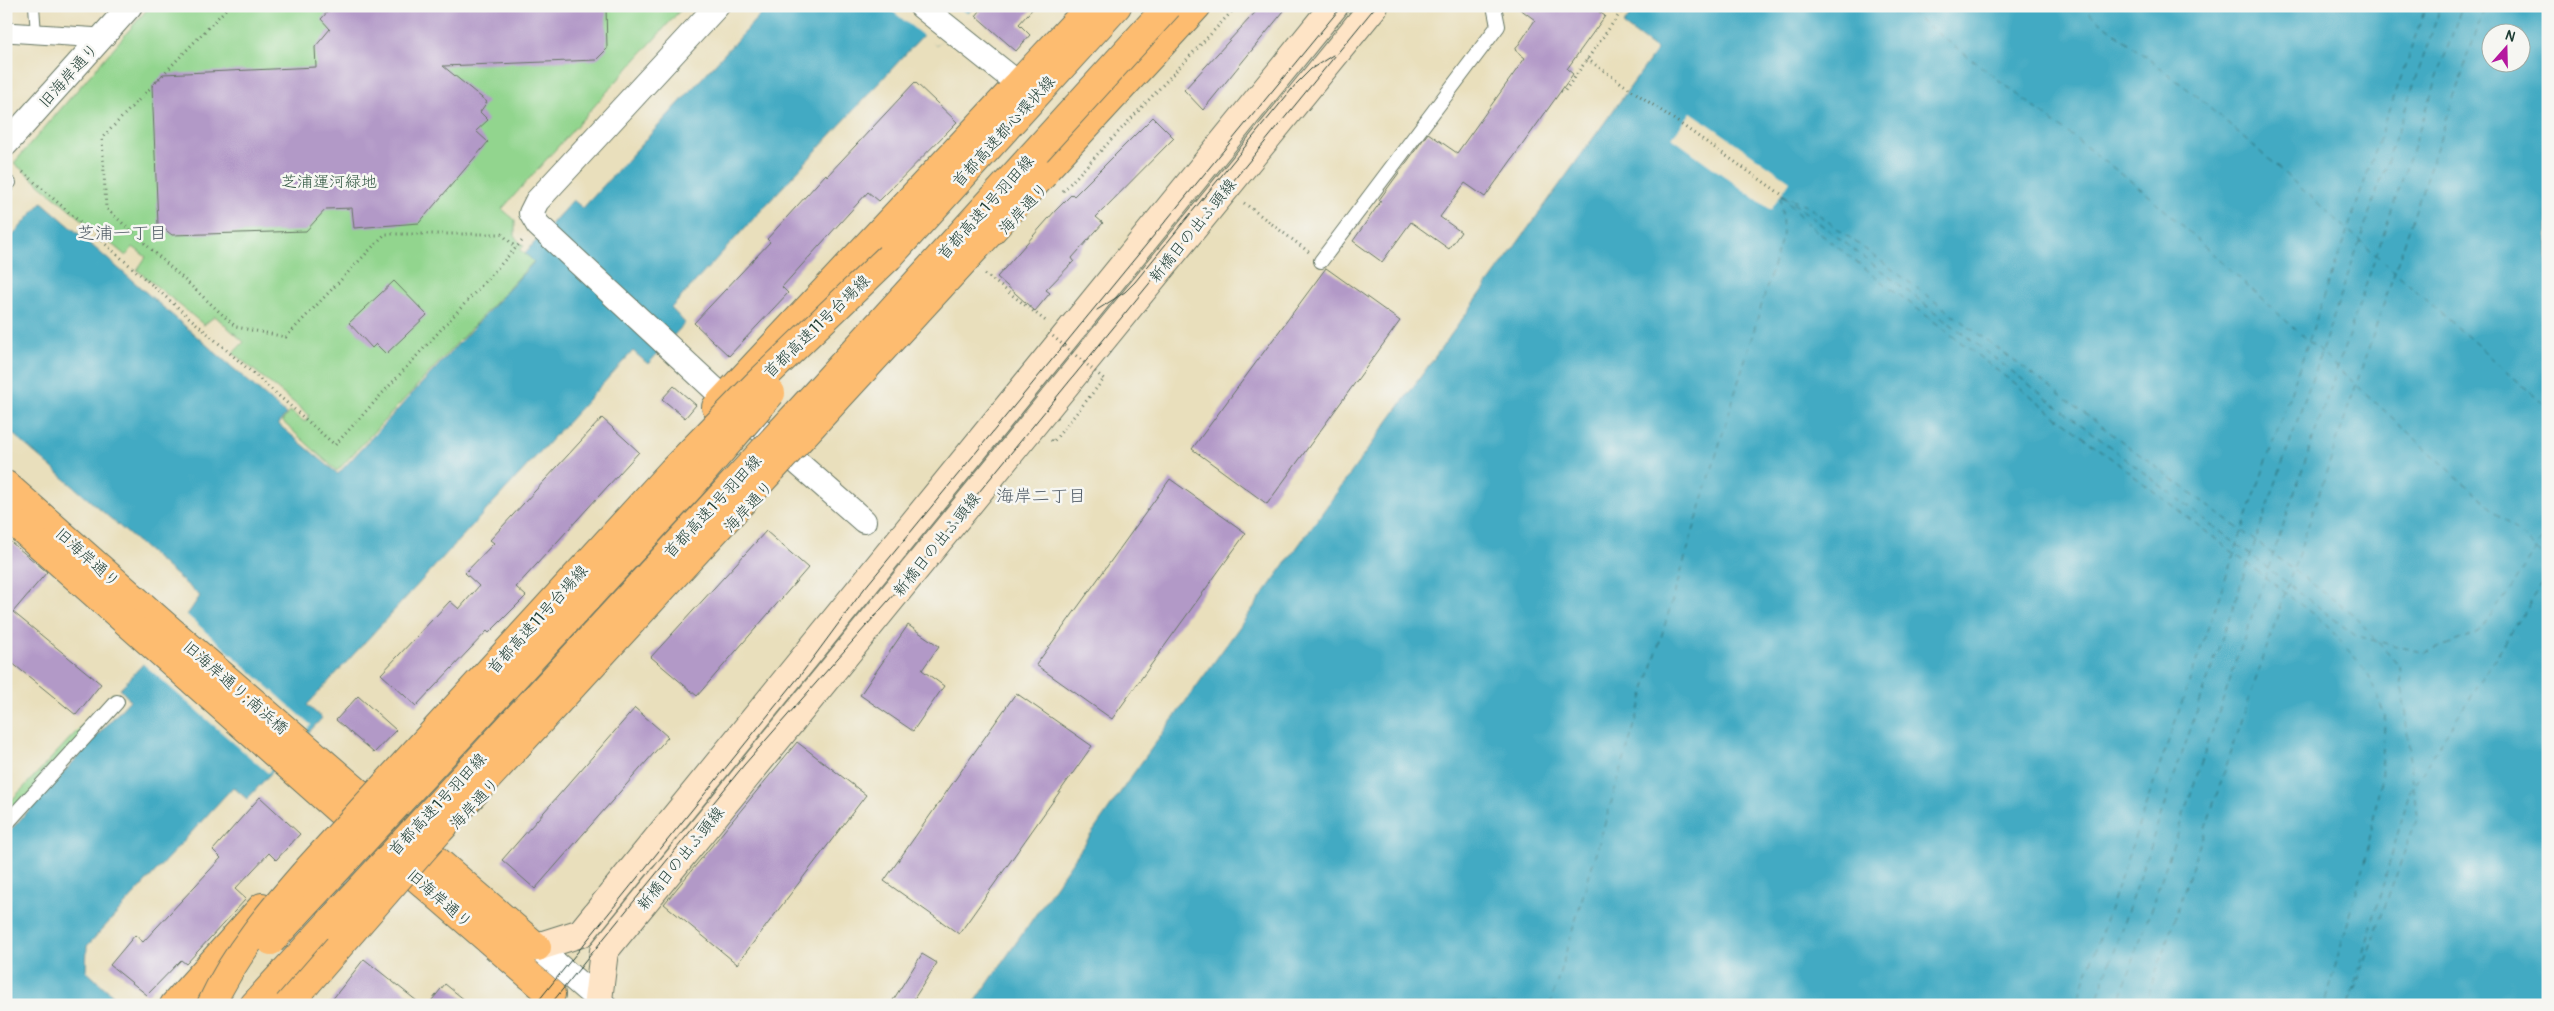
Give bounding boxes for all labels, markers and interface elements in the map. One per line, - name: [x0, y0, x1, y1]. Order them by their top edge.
- north arrow: [2482, 22, 2532, 72]
- text: N: [2503, 27, 2518, 46]
- street label: 旧海岸通り: [35, 39, 103, 112]
- street label: 首都高速都心環状線: [948, 71, 1059, 192]
- street label: 首都高速1号羽田線: [933, 151, 1038, 264]
- park label: 芝浦運河緑地: [281, 172, 377, 192]
- street label: 新橋日の出ふ頭線: [1145, 175, 1241, 287]
- street label: 海岸通り: [995, 178, 1053, 239]
- district label: 芝浦一丁目: [77, 222, 167, 245]
- street label: 首都高速11号台場線: [759, 271, 874, 383]
- street label: 首都高速1号羽田線: [660, 451, 766, 563]
- street label: 海岸通り: [720, 476, 778, 537]
- district label: 海岸二丁目: [996, 485, 1086, 508]
- street label: 新橋日の出ふ頭線: [889, 489, 985, 601]
- street label: 旧海岸通り: [51, 524, 124, 592]
- street label: 首都高速11号台場線: [483, 561, 592, 679]
- street label: 旧海岸通り;南浜橋: [179, 637, 292, 739]
- street label: 首都高速1号羽田線: [385, 749, 491, 861]
- street label: 海岸通り: [446, 773, 504, 834]
- street label: 新橋日の出ふ頭線: [633, 803, 729, 915]
- street label: 旧海岸通り: [403, 865, 476, 933]

